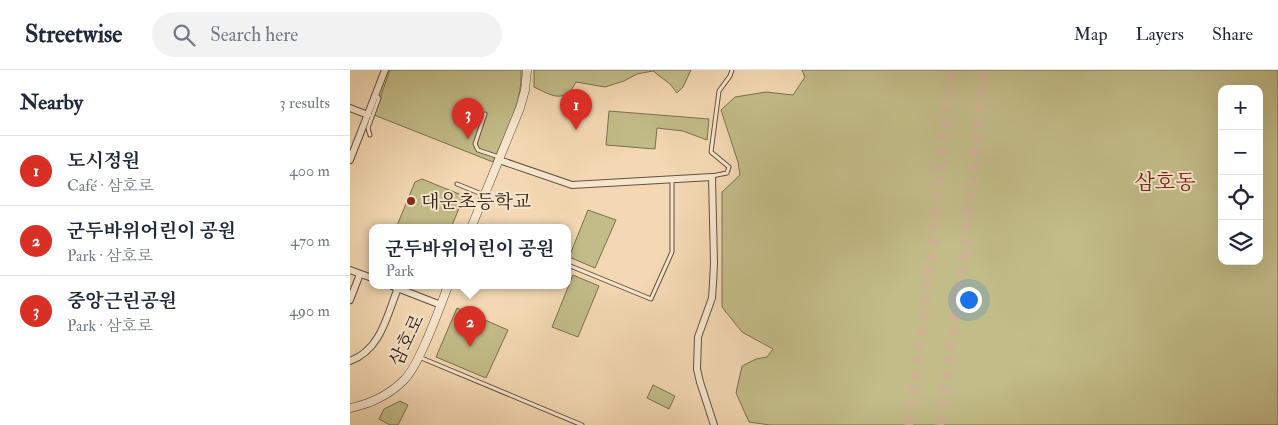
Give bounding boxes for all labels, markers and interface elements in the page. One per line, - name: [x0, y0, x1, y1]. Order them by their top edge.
- search box: [152, 12, 502, 57]
- text: Streetwise: [25, 19, 122, 50]
- icon: search: [170, 21, 198, 49]
- text: Search here: [210, 23, 298, 47]
- text: Map: [1074, 23, 1108, 46]
- text: Layers: [1136, 23, 1184, 46]
- text: Share: [1212, 23, 1253, 46]
- map controls: [1218, 85, 1263, 265]
- button: +: [1218, 85, 1263, 130]
- text: Nearby: [20, 89, 83, 116]
- pin: 1: [560, 89, 592, 130]
- text: 3 results: [279, 93, 330, 113]
- pin: 3: [452, 98, 484, 139]
- button: −: [1218, 130, 1263, 175]
- text: 도시정원: [67, 149, 140, 173]
- text: 1: [33, 161, 39, 181]
- text: 400 m: [289, 161, 330, 181]
- district label: 삼호동: [1135, 169, 1195, 196]
- button: locate: [1218, 175, 1263, 220]
- text: Café · 삼호로: [67, 176, 153, 196]
- place label: 대운초등학교: [421, 190, 531, 214]
- marker: 대운초등학교: [405, 195, 417, 207]
- text: 군두바위어린이 공원: [67, 219, 236, 243]
- button: layers: [1218, 220, 1263, 265]
- popup: [369, 224, 571, 289]
- text: 2: [32, 231, 40, 251]
- text: 470 m: [290, 231, 330, 251]
- text: 군두바위어린이 공원: [385, 237, 555, 261]
- text: Park · 삼호로: [67, 246, 152, 266]
- text: Park: [385, 261, 415, 281]
- your location: [956, 287, 982, 313]
- text: 중앙근린공원: [67, 289, 177, 313]
- text: 3: [33, 301, 39, 321]
- text: 490 m: [289, 301, 330, 321]
- pin: 2: [454, 306, 486, 347]
- street label: 삼호로: [384, 310, 430, 370]
- text: Park · 삼호로: [67, 316, 152, 336]

